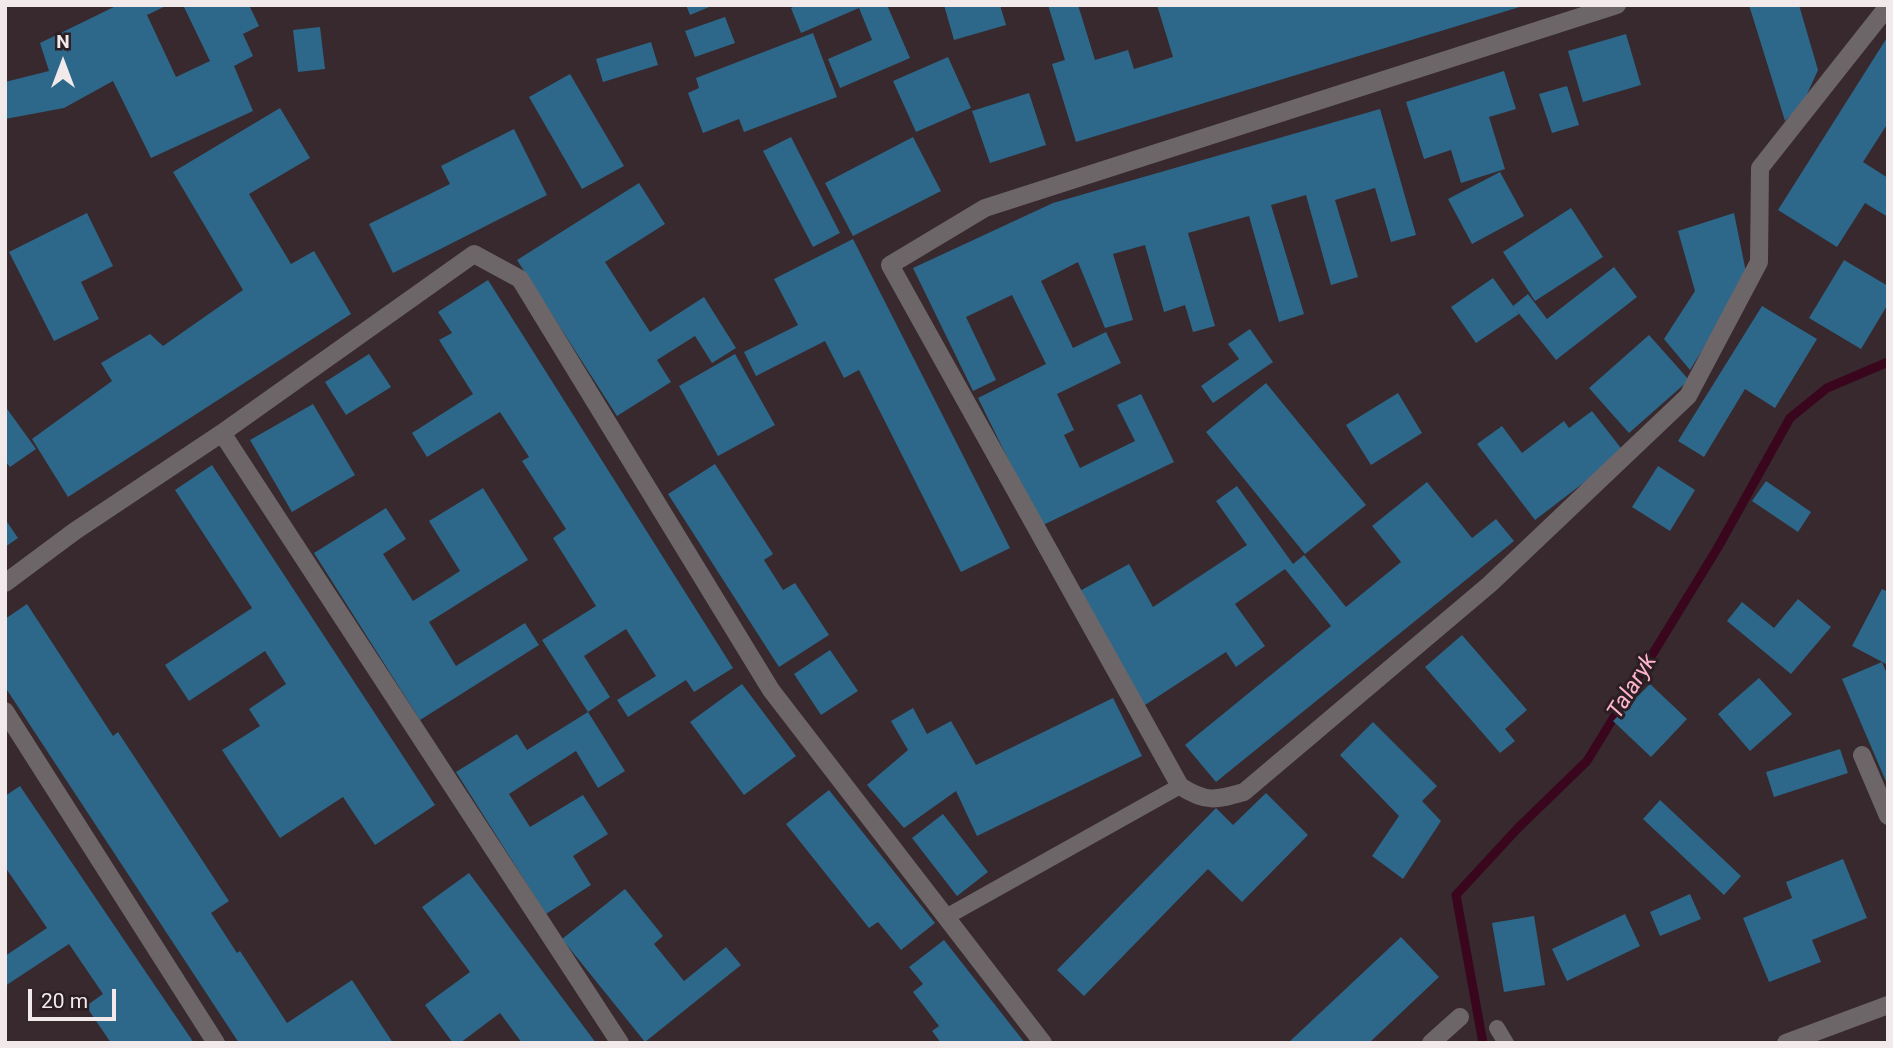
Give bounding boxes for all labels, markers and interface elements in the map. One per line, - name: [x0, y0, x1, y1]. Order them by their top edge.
- north arrow: [28, 28, 98, 98]
- text: N: [56, 30, 70, 53]
- water label: Talaryk: [1602, 649, 1664, 725]
- scale bar: [32, 974, 119, 1018]
- text: 20 m: [41, 989, 88, 1013]

